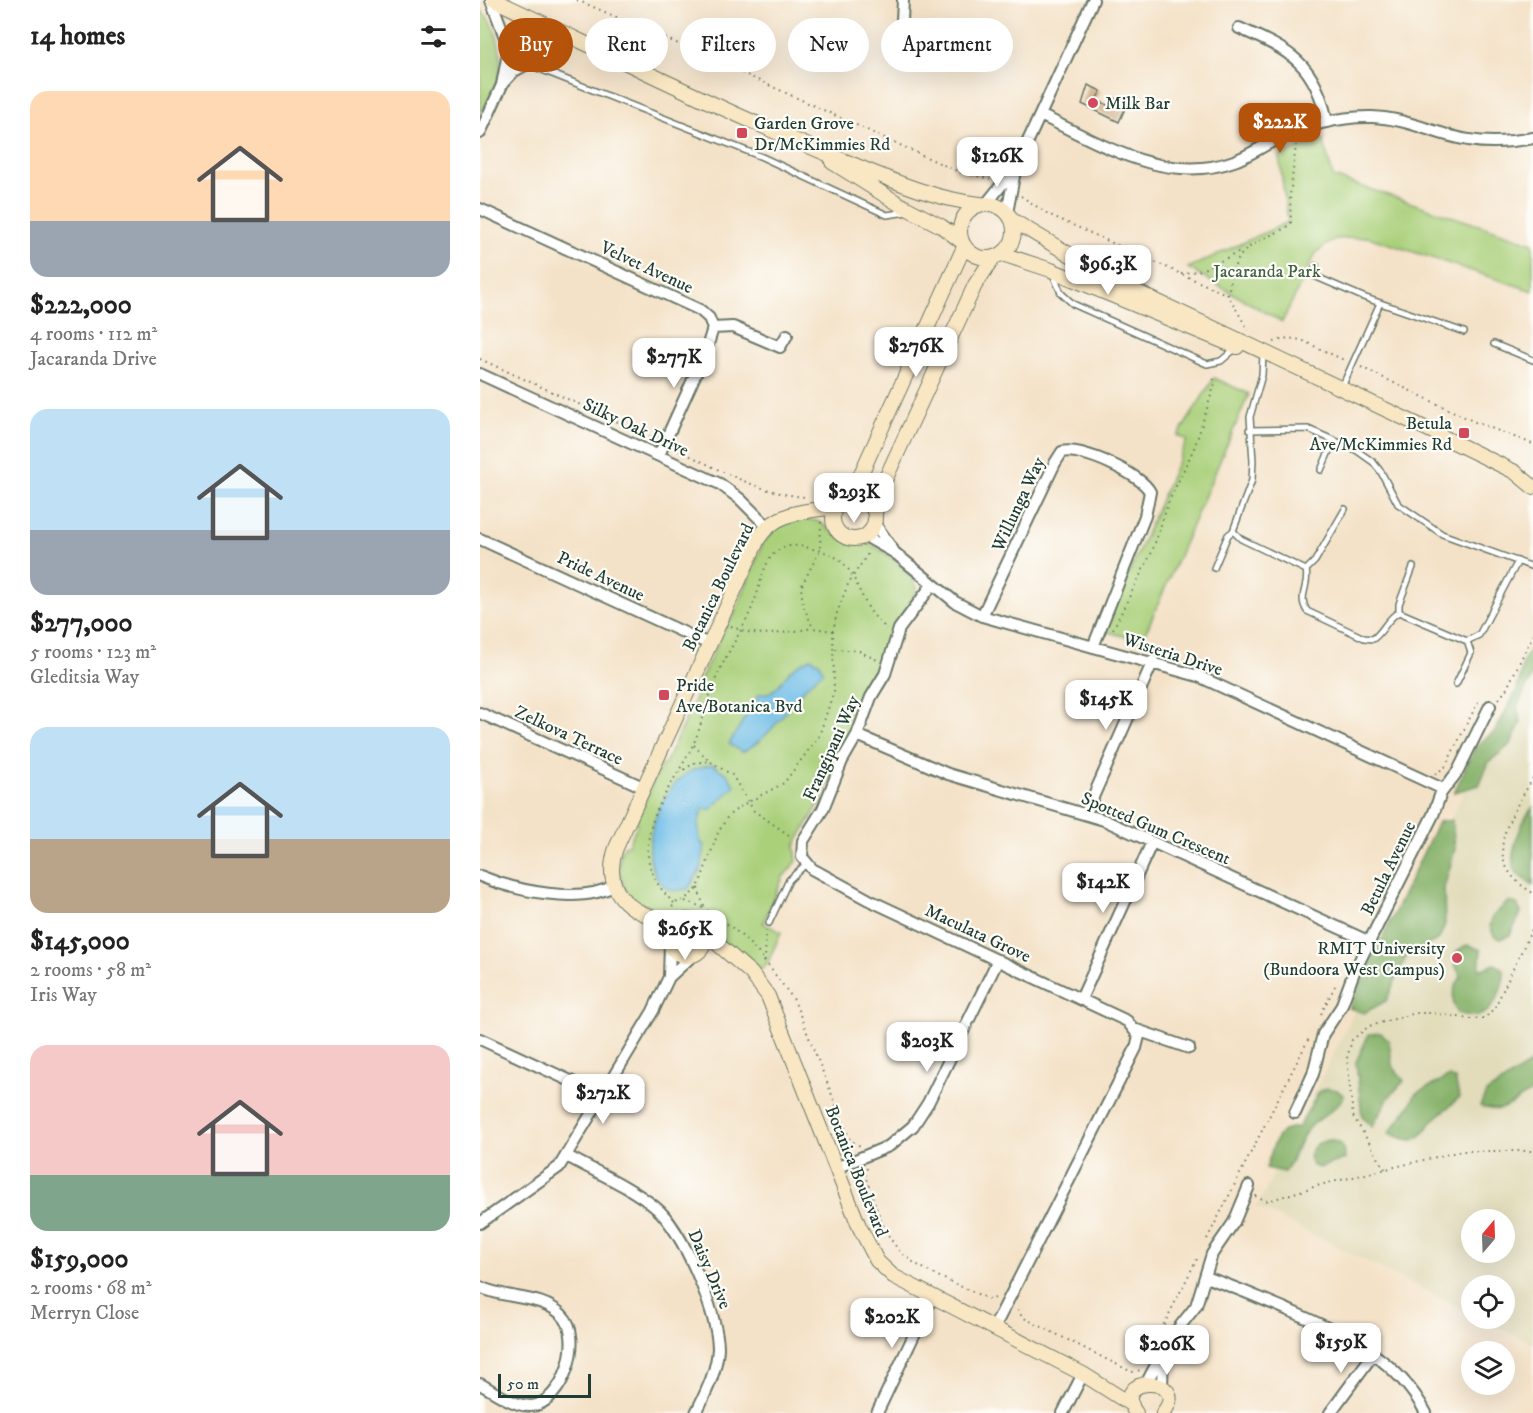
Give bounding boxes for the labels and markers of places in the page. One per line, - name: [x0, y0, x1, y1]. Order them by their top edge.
- place label: Milk Bar: [1105, 93, 1170, 115]
- marker: Milk Bar: [1086, 96, 1100, 110]
- pin: $222K: [1238, 103, 1322, 154]
- place label: Garden Grove Dr/McKimmies Rd: [754, 113, 890, 156]
- marker: Garden Grove Dr/McKimmies Rd: [735, 126, 749, 140]
- pin: $126K: [955, 137, 1039, 188]
- pin: $96.3K: [1059, 245, 1157, 296]
- pin: $276K: [874, 327, 958, 378]
- pin: $277K: [632, 338, 716, 389]
- place label: Betula Ave/McKimmies Rd: [1310, 413, 1452, 456]
- marker: Betula Ave/McKimmies Rd: [1457, 426, 1471, 440]
- pin: $293K: [812, 473, 896, 524]
- place label: Pride Ave/Botanica Bvd: [676, 675, 802, 718]
- pin: $145K: [1064, 680, 1148, 731]
- marker: Pride Ave/Botanica Bvd: [657, 688, 671, 702]
- pin: $142K: [1061, 863, 1145, 914]
- pin: $265K: [643, 910, 727, 961]
- place label: RMIT University (Bundoora West Campus): [1263, 938, 1445, 981]
- marker: RMIT University (Bundoora West Campus): [1450, 951, 1464, 965]
- pin: $203K: [885, 1022, 969, 1073]
- pin: $272K: [561, 1074, 645, 1125]
- pin: $202K: [850, 1298, 934, 1349]
- pin: $159K: [1299, 1323, 1383, 1374]
- pin: $206K: [1125, 1325, 1209, 1376]

